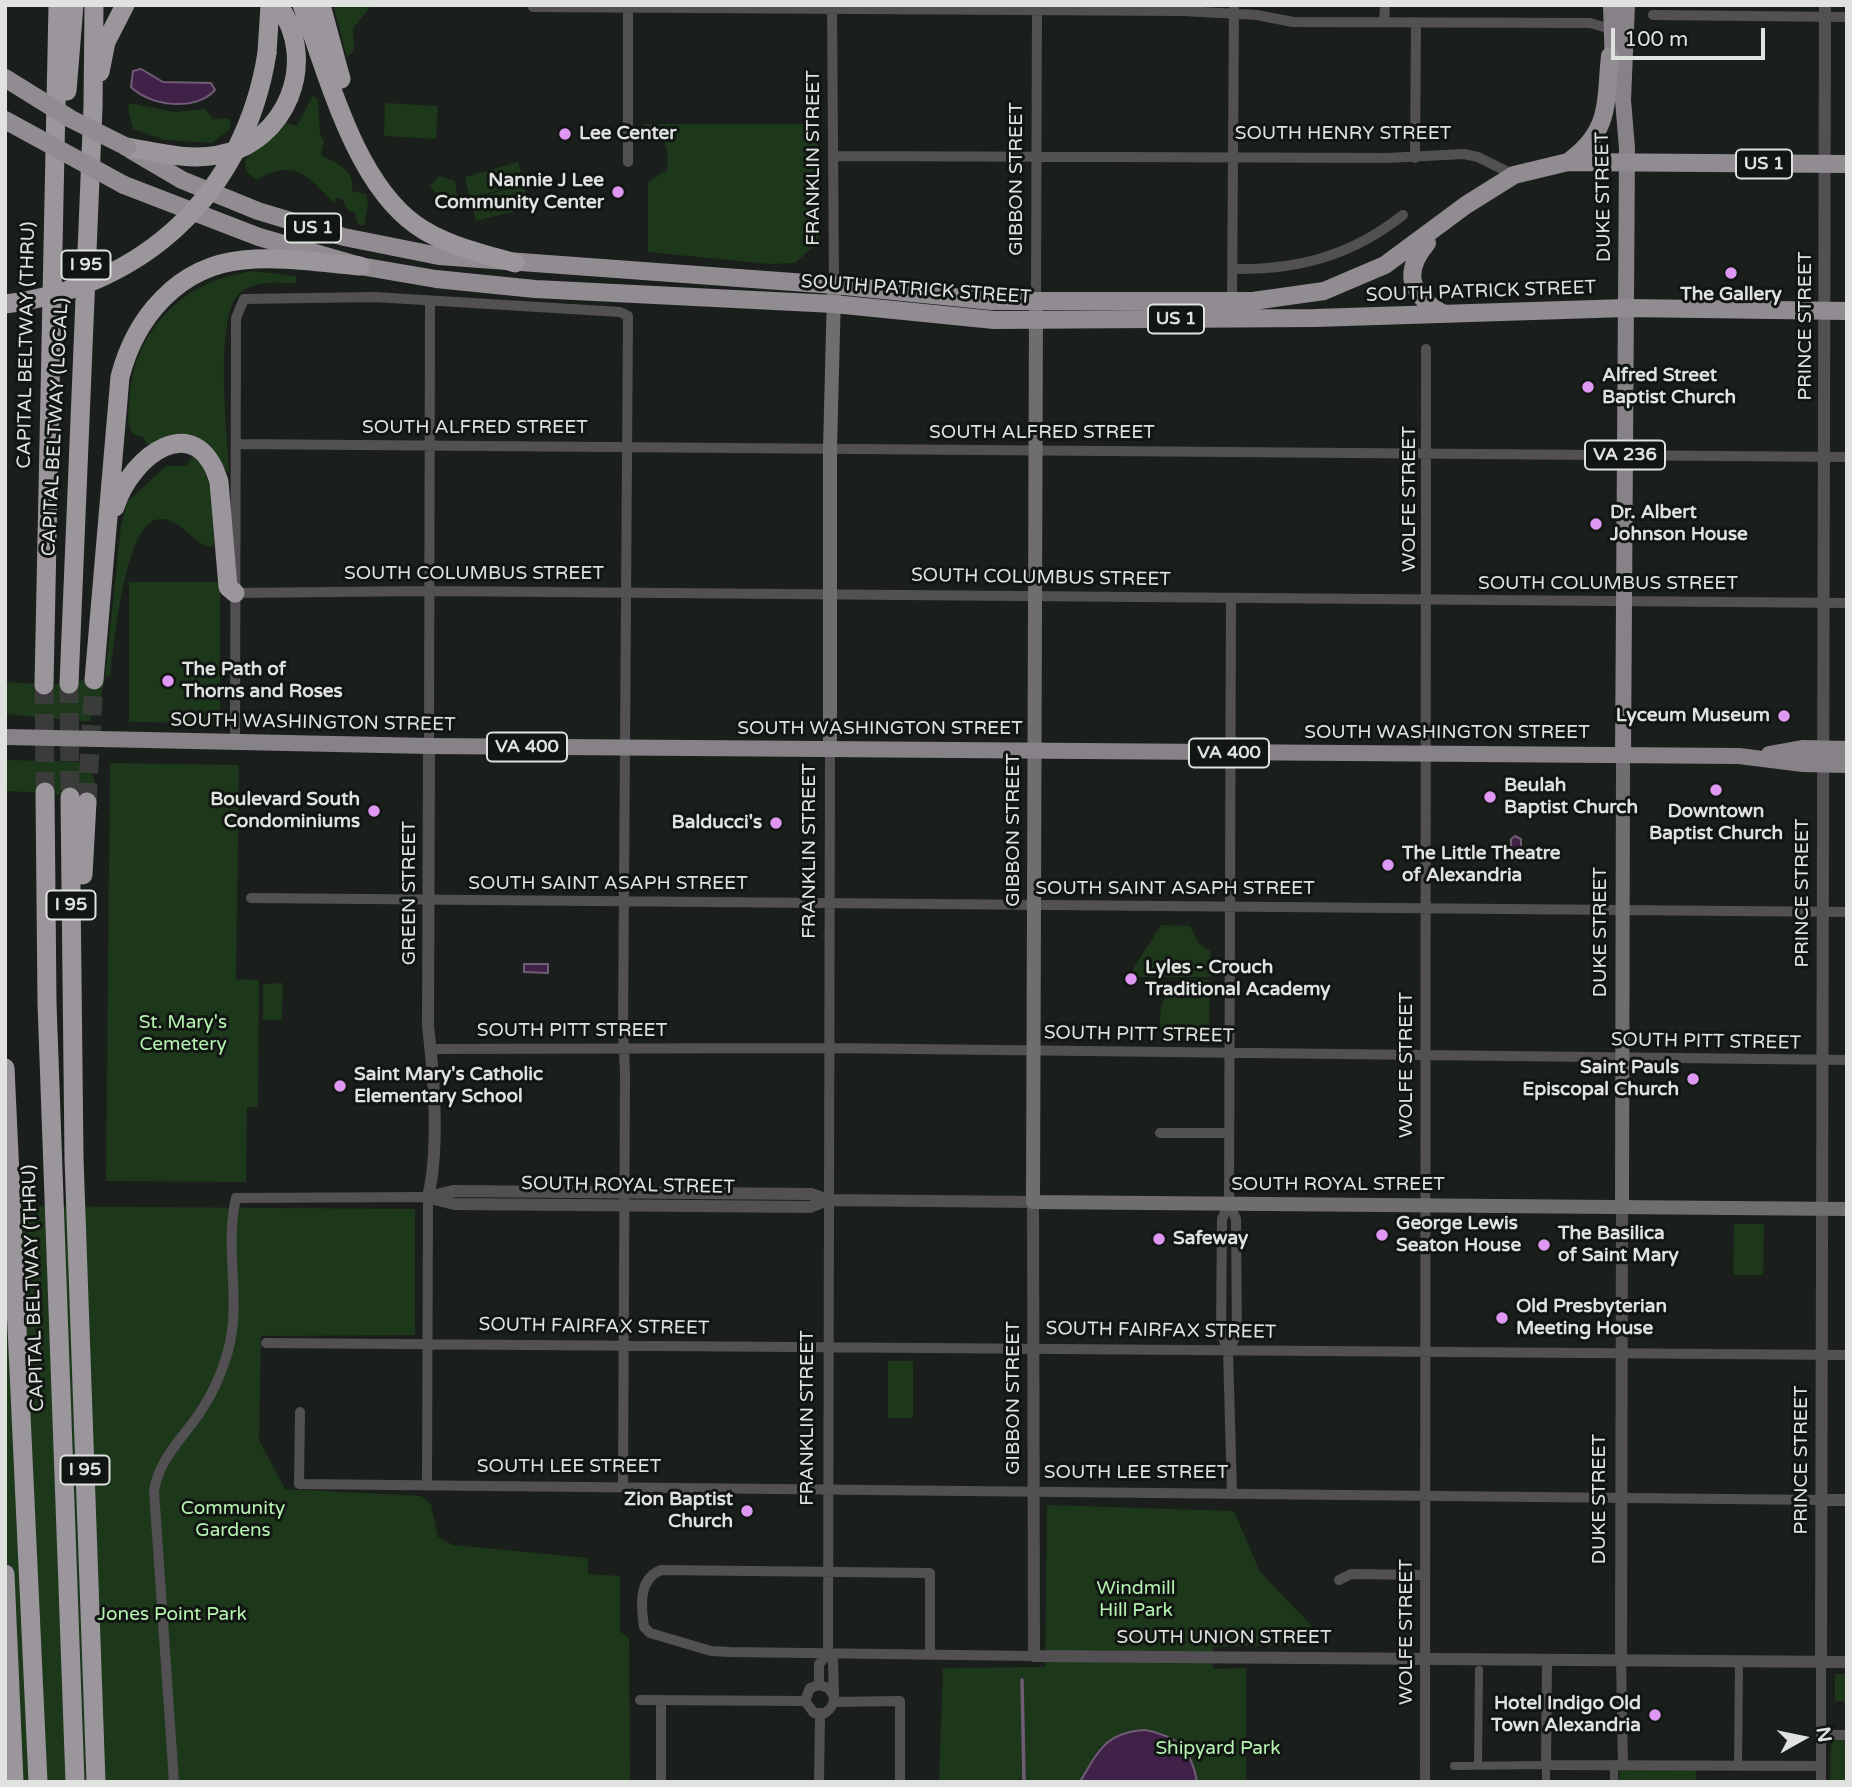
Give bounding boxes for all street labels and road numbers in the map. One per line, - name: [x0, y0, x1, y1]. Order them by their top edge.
- street label: FRANKLIN STREET: [803, 70, 825, 246]
- street label: GIBBON STREET: [1006, 102, 1028, 256]
- street label: SOUTH HENRY STREET: [1235, 123, 1451, 145]
- street label: DUKE STREET: [1591, 132, 1617, 262]
- road number: US 1: [1736, 149, 1792, 178]
- road number: US 1: [285, 213, 341, 242]
- street label: CAPITAL BELTWAY (THRU): [13, 221, 41, 469]
- road number: I 95: [62, 250, 110, 279]
- street label: PRINCE STREET: [1795, 251, 1817, 401]
- street label: SOUTH PATRICK STREET: [800, 271, 1032, 309]
- street label: SOUTH PATRICK STREET: [1365, 277, 1597, 307]
- street label: CAPITAL BELTWAY (LOCAL): [38, 297, 74, 557]
- road number: US 1: [1148, 304, 1204, 334]
- street label: SOUTH ALFRED STREET: [362, 417, 588, 439]
- street label: SOUTH ALFRED STREET: [929, 422, 1155, 444]
- street label: WOLFE STREET: [1399, 426, 1421, 572]
- road number: VA 236: [1585, 440, 1665, 470]
- street label: SOUTH COLUMBUS STREET: [344, 563, 604, 585]
- street label: SOUTH COLUMBUS STREET: [911, 564, 1171, 592]
- street label: SOUTH COLUMBUS STREET: [1478, 573, 1738, 595]
- street label: SOUTH WASHINGTON STREET: [170, 709, 456, 737]
- street label: SOUTH WASHINGTON STREET: [737, 718, 1023, 740]
- street label: SOUTH WASHINGTON STREET: [1304, 722, 1590, 744]
- road number: VA 400: [487, 732, 567, 762]
- road number: VA 400: [1189, 738, 1269, 768]
- street label: GIBBON STREET: [1003, 753, 1025, 907]
- street label: FRANKLIN STREET: [799, 763, 821, 939]
- street label: PRINCE STREET: [1792, 818, 1814, 968]
- street label: GREEN STREET: [399, 821, 421, 965]
- street label: DUKE STREET: [1590, 867, 1612, 997]
- street label: SOUTH SAINT ASAPH STREET: [468, 873, 748, 895]
- street label: SOUTH SAINT ASAPH STREET: [1035, 878, 1315, 900]
- road number: I 95: [46, 890, 96, 920]
- street label: WOLFE STREET: [1396, 992, 1418, 1138]
- street label: SOUTH PITT STREET: [477, 1020, 667, 1042]
- street label: SOUTH PITT STREET: [1044, 1022, 1234, 1048]
- street label: SOUTH PITT STREET: [1611, 1029, 1801, 1055]
- street label: CAPITAL BELTWAY (THRU): [18, 1164, 50, 1412]
- street label: SOUTH ROYAL STREET: [521, 1173, 735, 1199]
- street label: SOUTH ROYAL STREET: [1231, 1174, 1445, 1196]
- street label: SOUTH FAIRFAX STREET: [478, 1314, 710, 1340]
- street label: SOUTH FAIRFAX STREET: [1045, 1318, 1277, 1344]
- street label: GIBBON STREET: [1003, 1321, 1025, 1475]
- street label: FRANKLIN STREET: [797, 1330, 819, 1506]
- street label: PRINCE STREET: [1791, 1385, 1813, 1535]
- street label: DUKE STREET: [1589, 1434, 1611, 1564]
- road number: I 95: [60, 1456, 110, 1484]
- street label: SOUTH LEE STREET: [477, 1456, 661, 1478]
- street label: SOUTH LEE STREET: [1044, 1462, 1228, 1484]
- street label: WOLFE STREET: [1396, 1559, 1418, 1705]
- street label: SOUTH UNION STREET: [1116, 1627, 1332, 1649]

